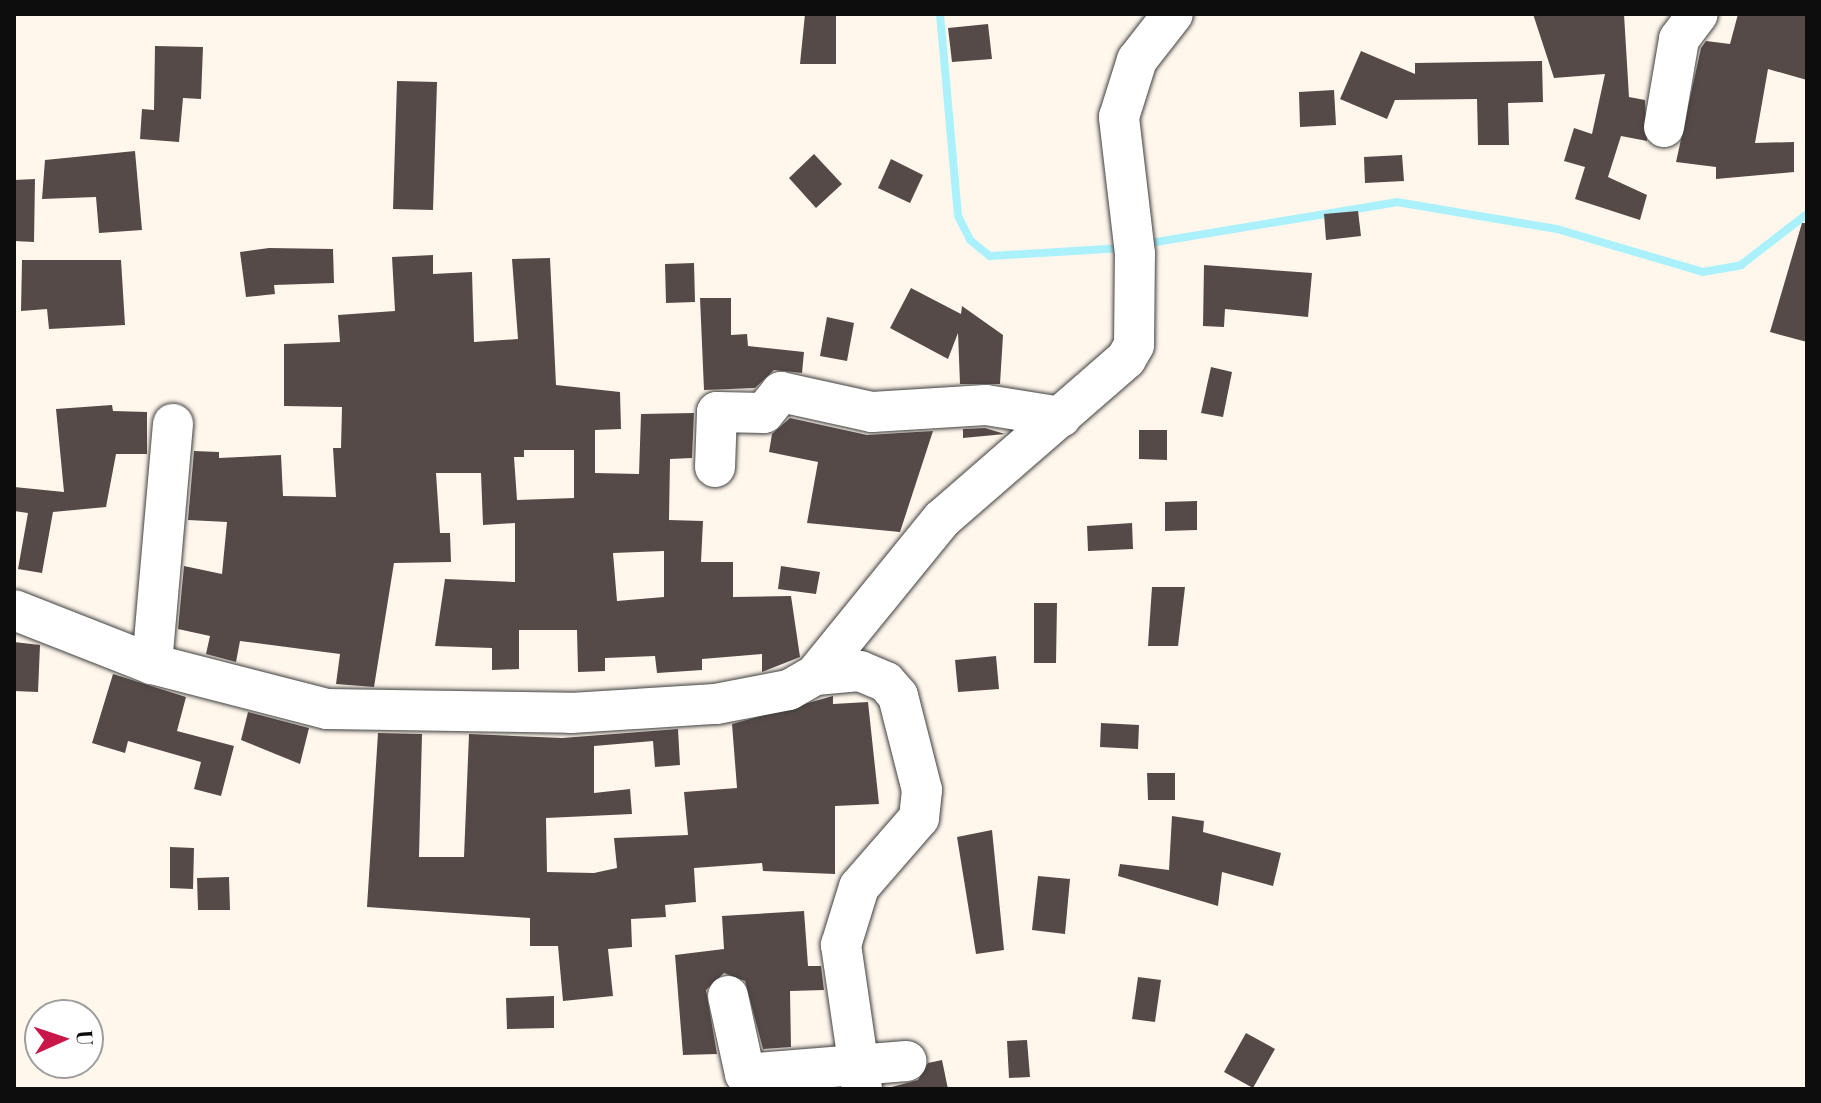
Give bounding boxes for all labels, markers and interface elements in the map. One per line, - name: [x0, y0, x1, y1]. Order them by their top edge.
- north arrow: [24, 999, 104, 1079]
- text: U: [71, 1029, 101, 1046]

